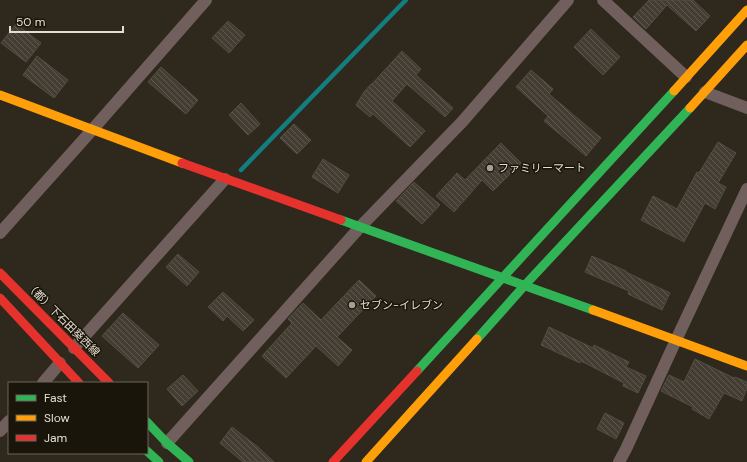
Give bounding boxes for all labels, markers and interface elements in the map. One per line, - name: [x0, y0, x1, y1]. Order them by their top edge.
- scale bar: [10, 8, 123, 34]
- text: 50 m: [16, 14, 45, 30]
- place label: ファミリーマート: [498, 161, 586, 175]
- marker: ファミリーマート: [485, 163, 495, 173]
- street label: （都）下石田葵西線: [23, 279, 103, 359]
- place label: セブン-イレブン: [360, 298, 443, 312]
- marker: セブン-イレブン: [347, 300, 357, 310]
- legend: [8, 382, 148, 454]
- text: Fast: [44, 390, 67, 406]
- text: Slow: [44, 410, 70, 426]
- text: Jam: [44, 430, 67, 446]

